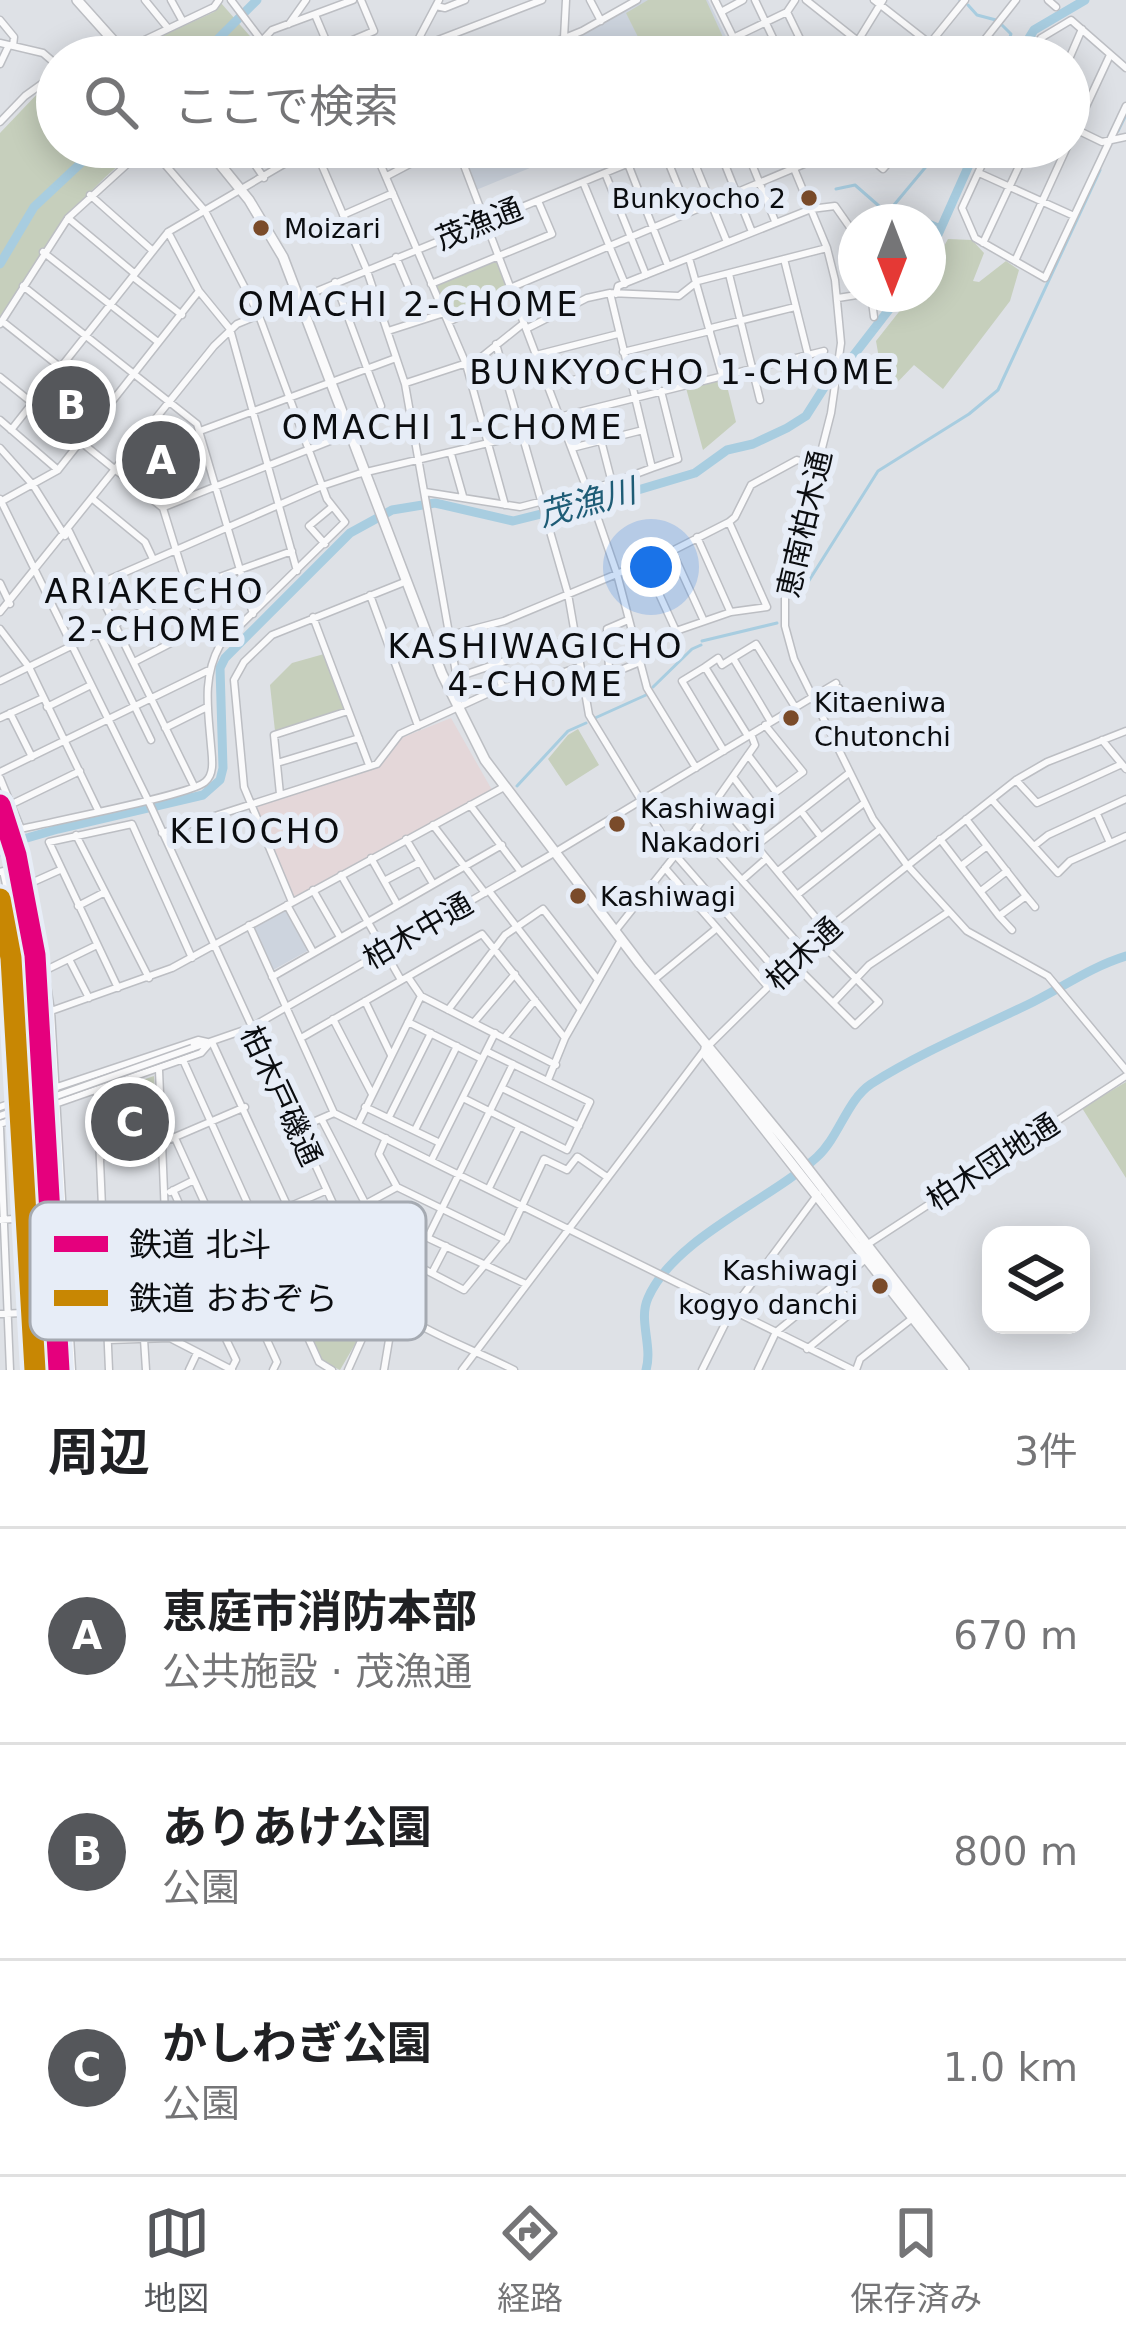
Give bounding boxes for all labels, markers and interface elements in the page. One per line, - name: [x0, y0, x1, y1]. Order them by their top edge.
- search box: [36, 36, 1090, 168]
- icon: search: [78, 69, 144, 135]
- text: ここで検索: [174, 80, 399, 133]
- place label: Bunkyocho 2: [612, 183, 786, 214]
- marker: Bunkyocho 2: [798, 187, 820, 209]
- street label: 茂漁通: [431, 190, 527, 257]
- north arrow: [838, 204, 946, 312]
- place label: Moizari: [284, 213, 381, 244]
- marker: Moizari: [250, 217, 272, 239]
- district label: OMACHI 2-CHOME: [238, 285, 580, 324]
- district label: BUNKYOCHO 1-CHOME: [469, 353, 897, 392]
- pin: B: [32, 360, 110, 450]
- district label: OMACHI 1-CHOME: [282, 408, 624, 447]
- pin: A: [122, 415, 200, 505]
- street label: 恵南柏木通: [771, 447, 838, 601]
- water label: 茂漁川: [534, 470, 643, 534]
- your location: [621, 537, 681, 597]
- district label: ARIAKECHO 2-CHOME: [44, 572, 266, 649]
- district label: KASHIWAGICHO 4-CHOME: [387, 627, 685, 704]
- place label: Kitaeniwa Chutonchi: [814, 687, 951, 752]
- marker: Kitaeniwa Chutonchi: [780, 707, 802, 729]
- place label: Kashiwagi Nakadori: [640, 793, 776, 858]
- district label: KEIOCHO: [169, 812, 343, 851]
- marker: Kashiwagi Nakadori: [606, 813, 628, 835]
- place label: Kashiwagi: [600, 881, 736, 912]
- street label: 柏木中通: [357, 885, 478, 976]
- marker: Kashiwagi: [567, 885, 589, 907]
- street label: 柏木通: [759, 910, 849, 997]
- street label: 柏木戸磯通: [234, 1020, 329, 1171]
- pin: C: [91, 1077, 169, 1167]
- street label: 柏木団地通: [920, 1106, 1065, 1217]
- legend: [30, 1202, 426, 1340]
- text: 鉄道 北斗: [129, 1225, 272, 1264]
- map controls: [982, 1226, 1090, 1334]
- button: layers: [982, 1226, 1090, 1334]
- place label: Kashiwagi kogyo danchi: [678, 1255, 858, 1320]
- marker: Kashiwagi kogyo danchi: [869, 1275, 891, 1297]
- text: 鉄道 おおぞら: [129, 1279, 338, 1318]
- text: 周辺: [48, 1423, 150, 1482]
- text: 3件: [1014, 1429, 1078, 1474]
- text: 恵庭市消防本部: [162, 1585, 477, 1638]
- text: A: [72, 1613, 102, 1658]
- text: 670 m: [953, 1613, 1078, 1658]
- text: 公共施設 · 茂漁通: [162, 1649, 472, 1694]
- text: ありあけ公園: [162, 1801, 432, 1854]
- text: B: [72, 1829, 102, 1874]
- text: 800 m: [953, 1829, 1078, 1874]
- text: 公園: [162, 1865, 240, 1910]
- text: かしわぎ公園: [162, 2017, 432, 2070]
- text: C: [73, 2045, 101, 2090]
- text: 1.0 km: [943, 2045, 1078, 2090]
- text: 公園: [162, 2081, 240, 2126]
- tab: 地図: [144, 2200, 210, 2320]
- tab: 経路: [497, 2200, 563, 2320]
- tab: 保存済み: [850, 2200, 982, 2320]

